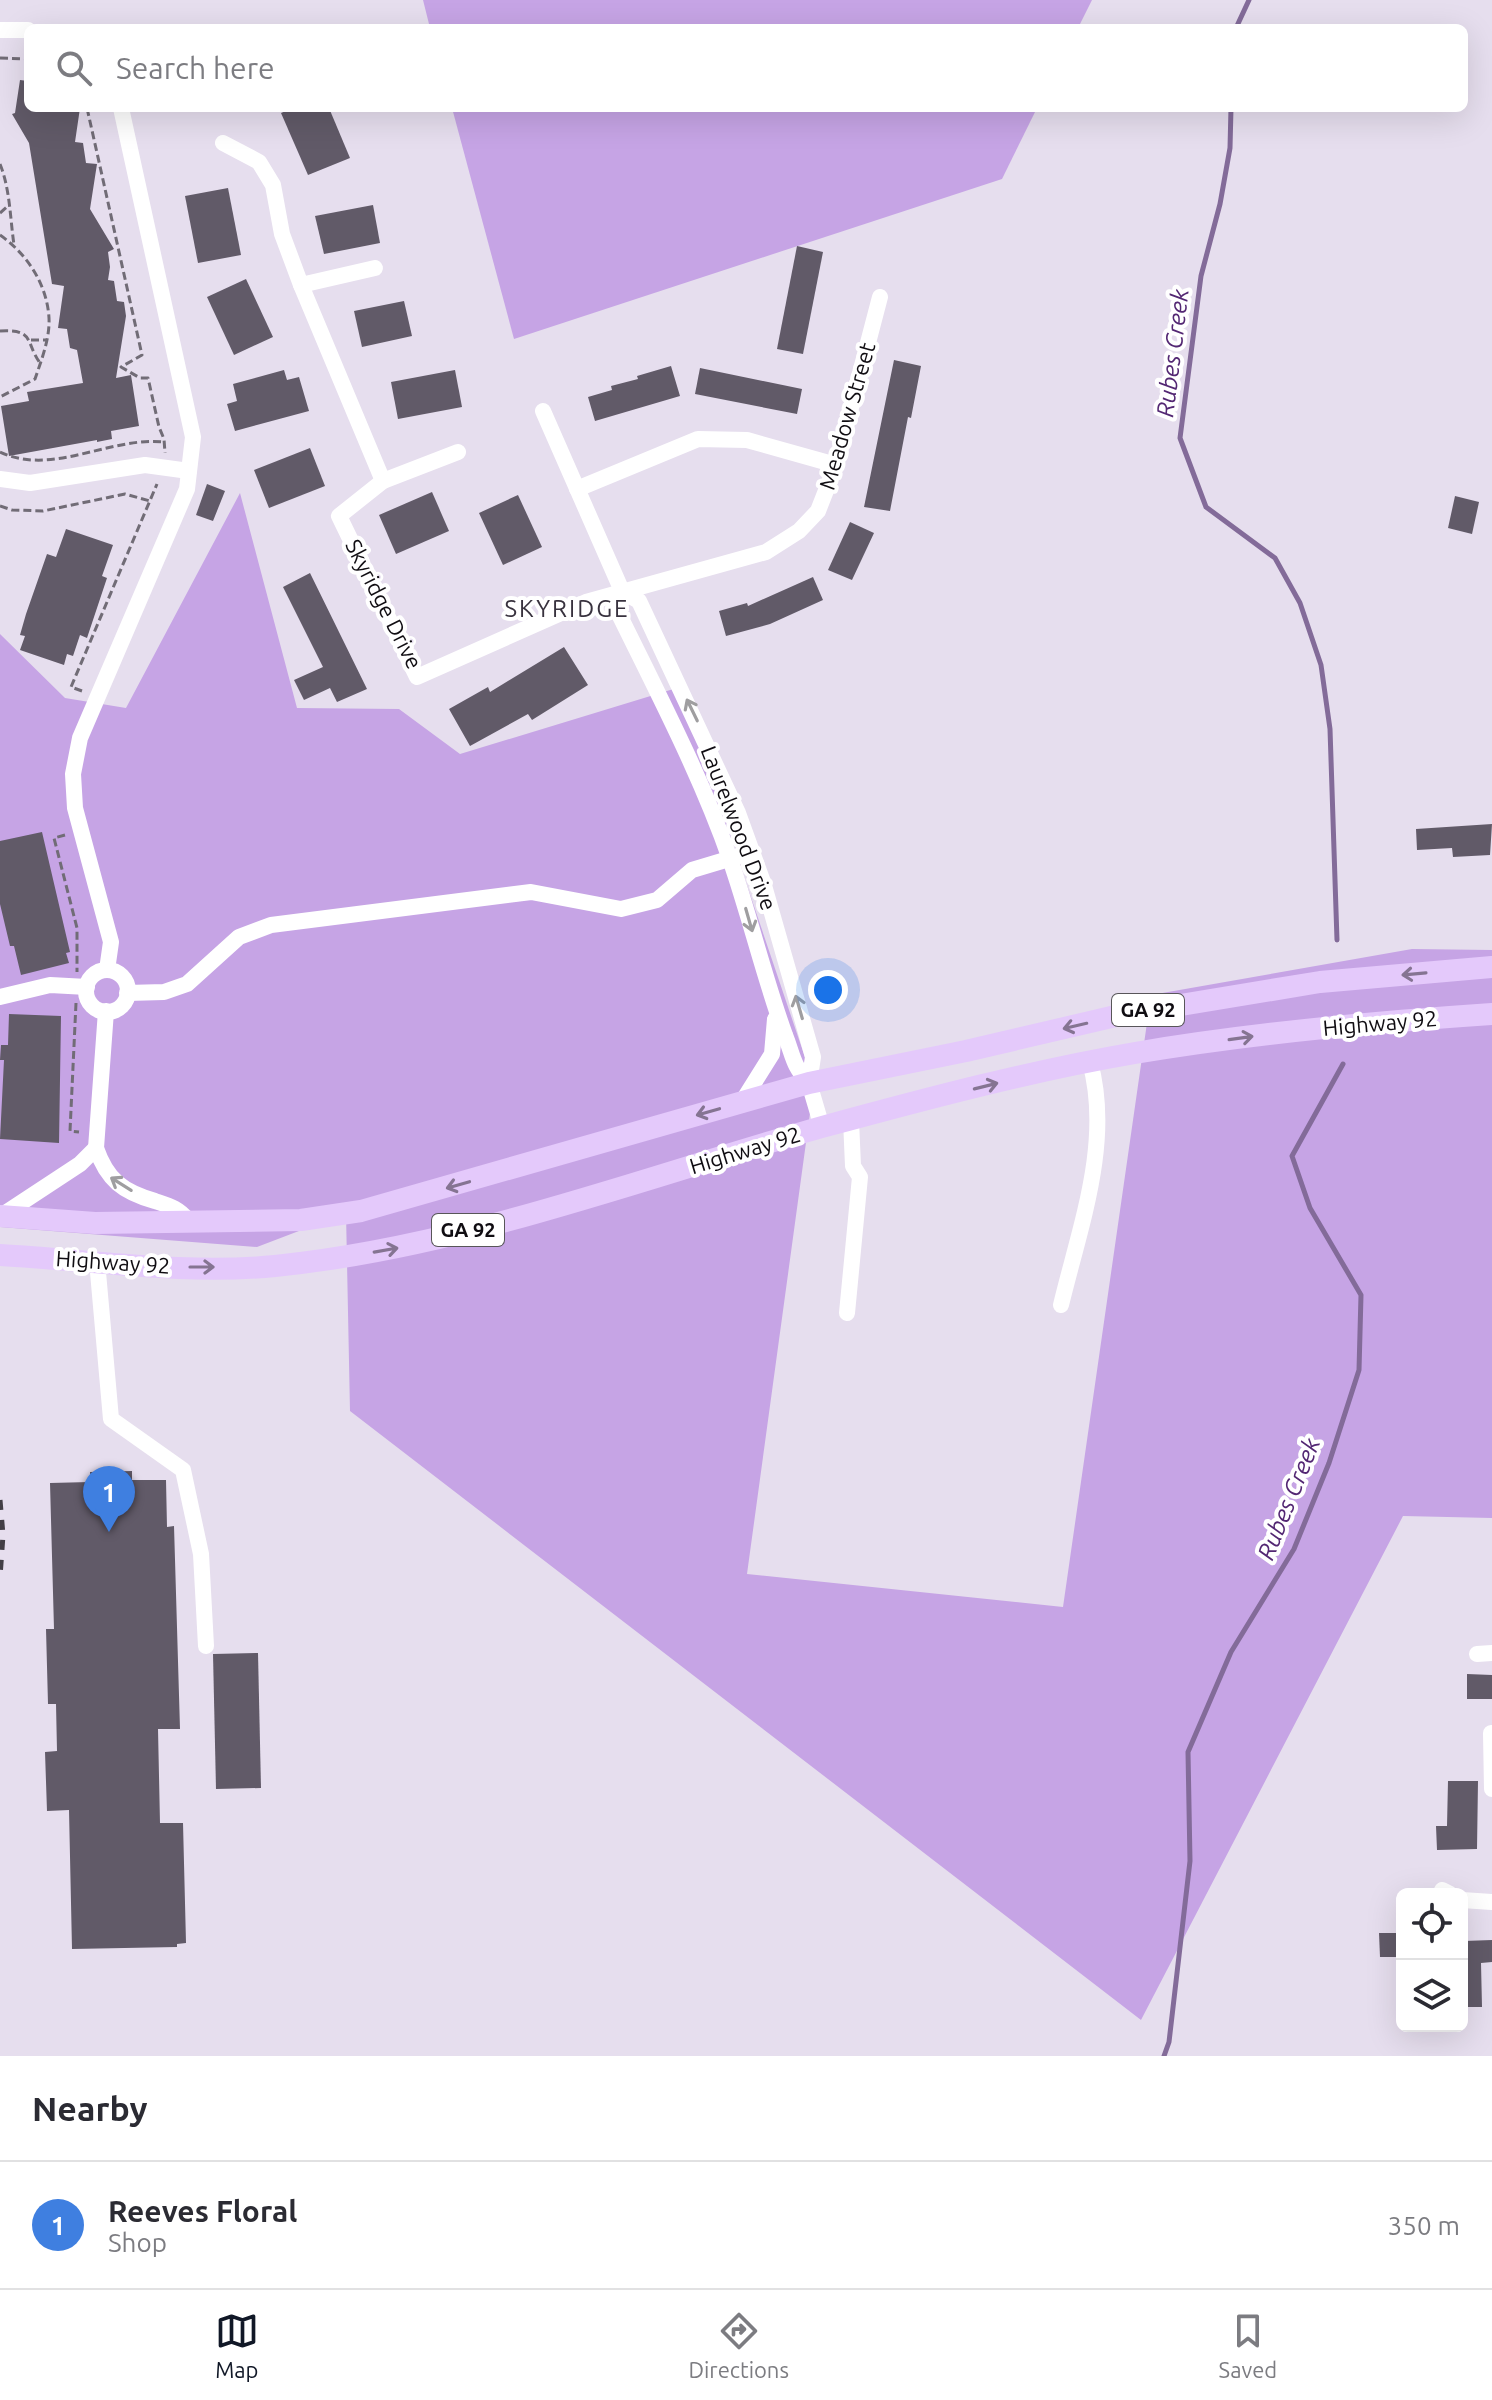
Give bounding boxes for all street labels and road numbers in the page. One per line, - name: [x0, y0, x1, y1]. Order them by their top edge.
- street label: Meadow Street: [814, 339, 880, 492]
- street label: Skyridge Drive: [341, 535, 428, 673]
- street label: Laurelwood Drive: [697, 742, 782, 914]
- road number: GA 92: [1112, 994, 1184, 1026]
- street label: Highway 92: [1322, 1005, 1438, 1040]
- street label: Highway 92: [686, 1121, 803, 1178]
- road number: GA 92: [432, 1214, 504, 1246]
- street label: Highway 92: [55, 1245, 171, 1278]

